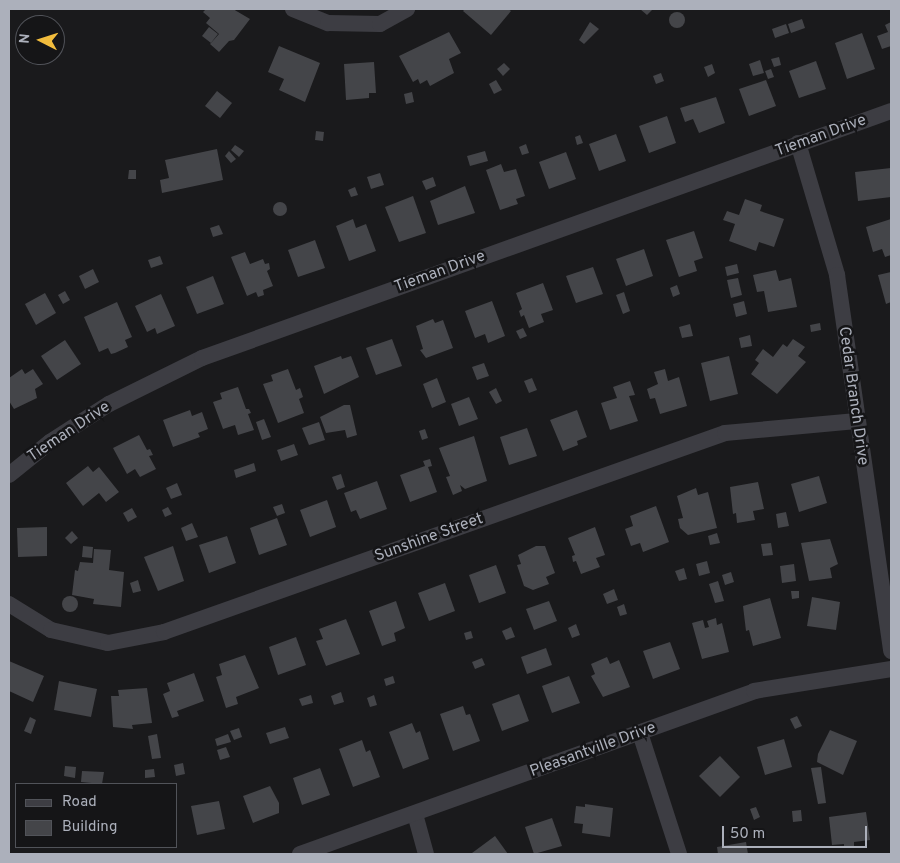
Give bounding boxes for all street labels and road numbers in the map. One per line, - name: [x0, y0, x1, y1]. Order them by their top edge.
- street label: Tieman Drive: [773, 111, 869, 161]
- street label: Tieman Drive: [392, 247, 488, 297]
- street label: Cedar Branch Drive: [834, 325, 872, 467]
- street label: Tieman Drive: [24, 397, 114, 467]
- street label: Sunshine Street: [372, 509, 486, 567]
- street label: Pleasantville Drive: [527, 718, 659, 782]

